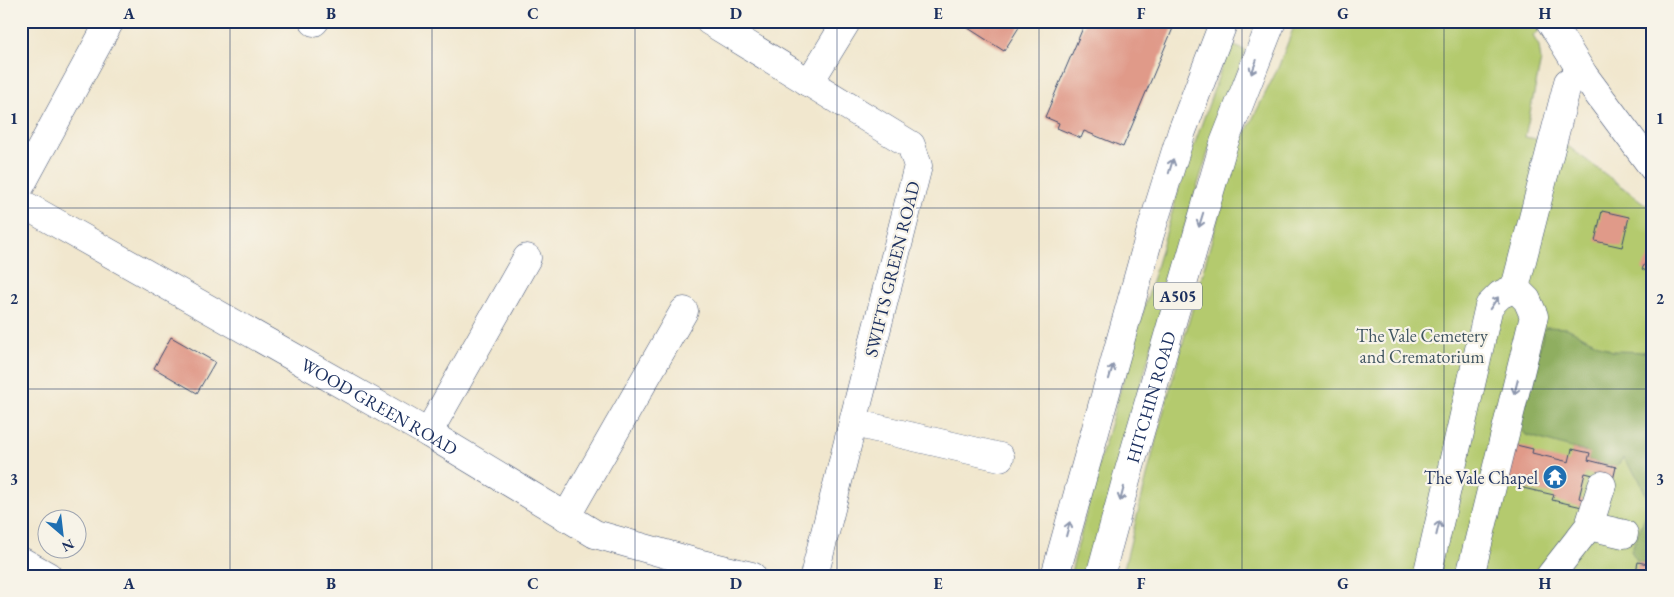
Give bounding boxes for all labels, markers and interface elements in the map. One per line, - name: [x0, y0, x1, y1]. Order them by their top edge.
- text: A: [122, 3, 135, 24]
- text: B: [326, 3, 336, 24]
- text: C: [527, 3, 539, 24]
- text: D: [730, 3, 742, 24]
- text: E: [933, 3, 943, 24]
- text: F: [1137, 3, 1146, 24]
- text: G: [1337, 3, 1349, 24]
- text: H: [1539, 3, 1552, 24]
- one-way arrow: [1249, 58, 1258, 74]
- text: 1: [10, 108, 18, 129]
- text: 1: [1656, 108, 1664, 129]
- one-way arrow: [1167, 158, 1177, 174]
- street label: SWIFTS GREEN ROAD: [859, 179, 925, 359]
- one-way arrow: [1195, 212, 1205, 228]
- road number: A505: [1154, 282, 1202, 310]
- text: 2: [10, 288, 19, 309]
- text: 2: [1656, 288, 1665, 309]
- one-way arrow: [1489, 296, 1499, 310]
- park label: The Vale Cemetery and Crematorium: [1356, 324, 1488, 368]
- street label: HITCHIN ROAD: [1120, 328, 1180, 465]
- street label: WOOD GREEN ROAD: [297, 352, 462, 460]
- one-way arrow: [1107, 365, 1117, 381]
- one-way arrow: [1511, 379, 1520, 395]
- temple icon: The Vale Chapel: [1542, 464, 1568, 490]
- place label: The Vale Chapel: [1424, 466, 1538, 489]
- text: 3: [10, 469, 18, 490]
- text: 3: [1656, 469, 1664, 490]
- one-way arrow: [1117, 485, 1126, 501]
- north arrow: [38, 510, 88, 560]
- one-way arrow: [1064, 521, 1073, 537]
- one-way arrow: [1434, 521, 1443, 537]
- text: N: [58, 535, 77, 556]
- text: A: [122, 573, 135, 594]
- text: B: [326, 573, 336, 594]
- text: C: [527, 573, 539, 594]
- text: D: [730, 573, 742, 594]
- text: E: [933, 573, 943, 594]
- text: F: [1137, 573, 1146, 594]
- text: G: [1337, 573, 1349, 594]
- text: H: [1539, 573, 1552, 594]

